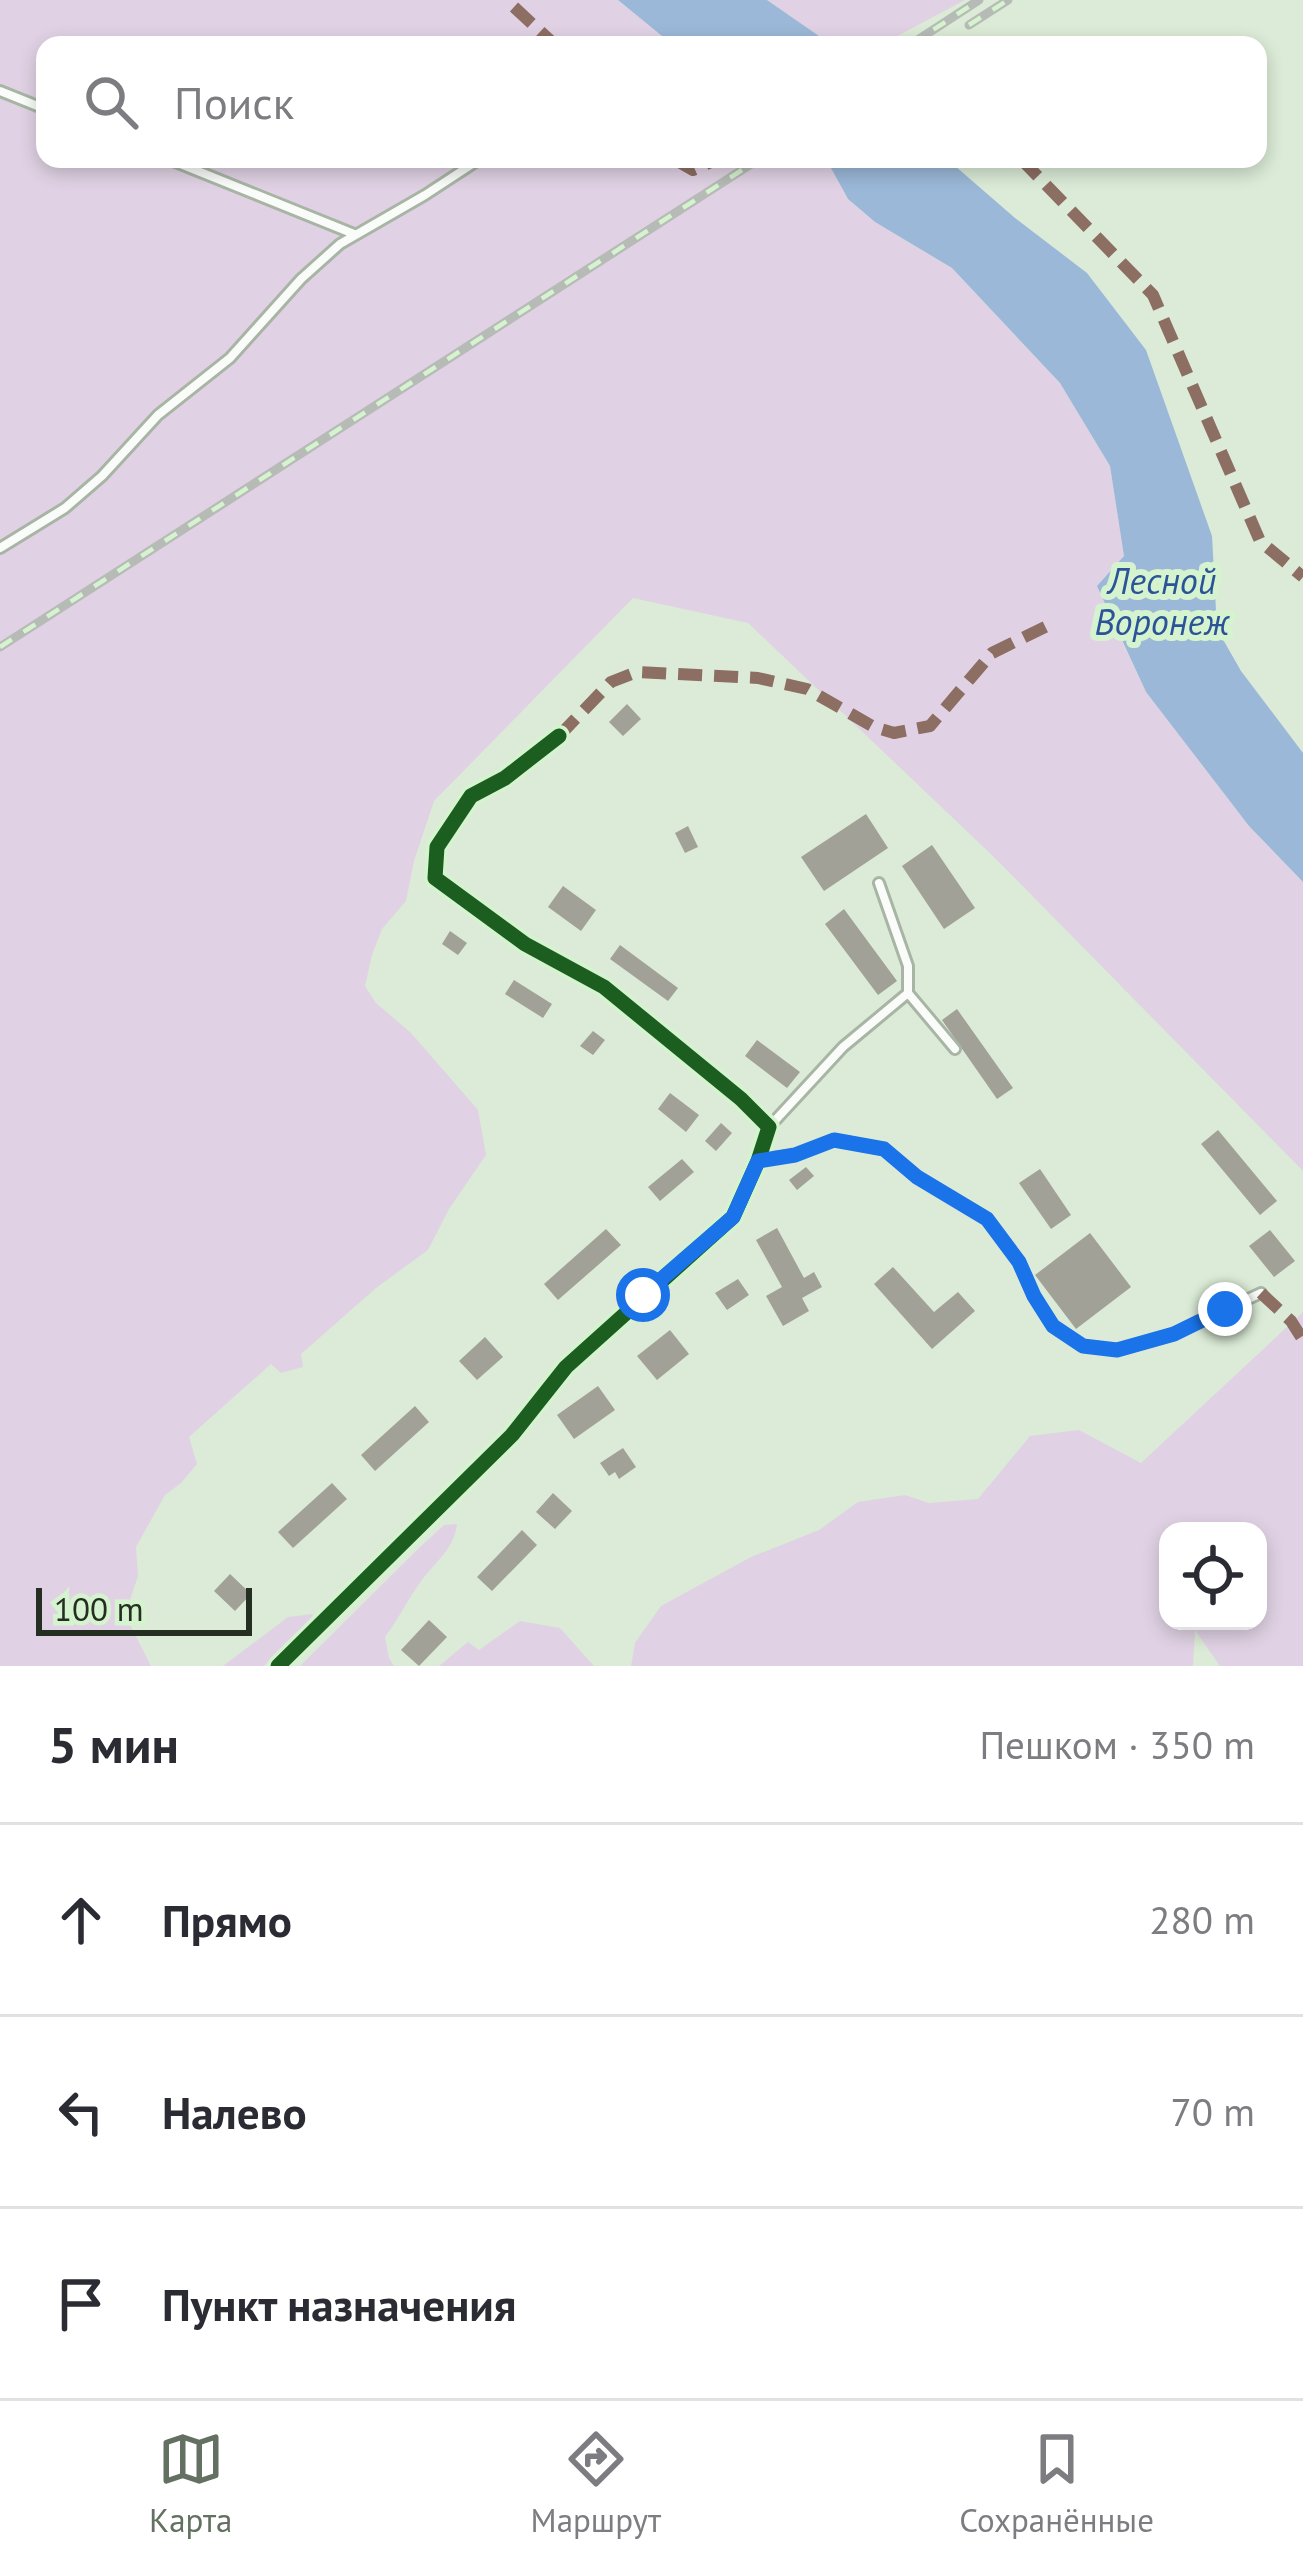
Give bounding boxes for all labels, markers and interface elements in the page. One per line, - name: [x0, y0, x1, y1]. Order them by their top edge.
- search box: [36, 36, 1267, 168]
- icon: search: [78, 69, 144, 135]
- text: Поиск: [174, 73, 294, 131]
- water label: Лесной Воронеж: [1095, 557, 1230, 645]
- route start: [616, 1268, 670, 1322]
- route end: [1198, 1282, 1252, 1336]
- map controls: [1159, 1522, 1267, 1630]
- button: locate: [1159, 1522, 1267, 1630]
- scale bar: [36, 1582, 252, 1635]
- text: 100 m: [54, 1587, 144, 1630]
- text: 5 мин: [48, 1711, 179, 1777]
- text: Пешком · 350 m: [979, 1719, 1255, 1770]
- icon: ahead: [48, 1887, 114, 1953]
- text: Прямо: [162, 1891, 292, 1949]
- text: 280 m: [1149, 1894, 1255, 1945]
- icon: left: [48, 2079, 114, 2145]
- text: Налево: [162, 2083, 307, 2141]
- text: 70 m: [1170, 2086, 1255, 2137]
- icon: arrive: [48, 2271, 114, 2337]
- text: Пункт назначения: [162, 2275, 516, 2333]
- tab: Карта: [149, 2426, 232, 2541]
- tab: Маршрут: [531, 2426, 661, 2541]
- tab: Сохранённые: [959, 2426, 1154, 2541]

